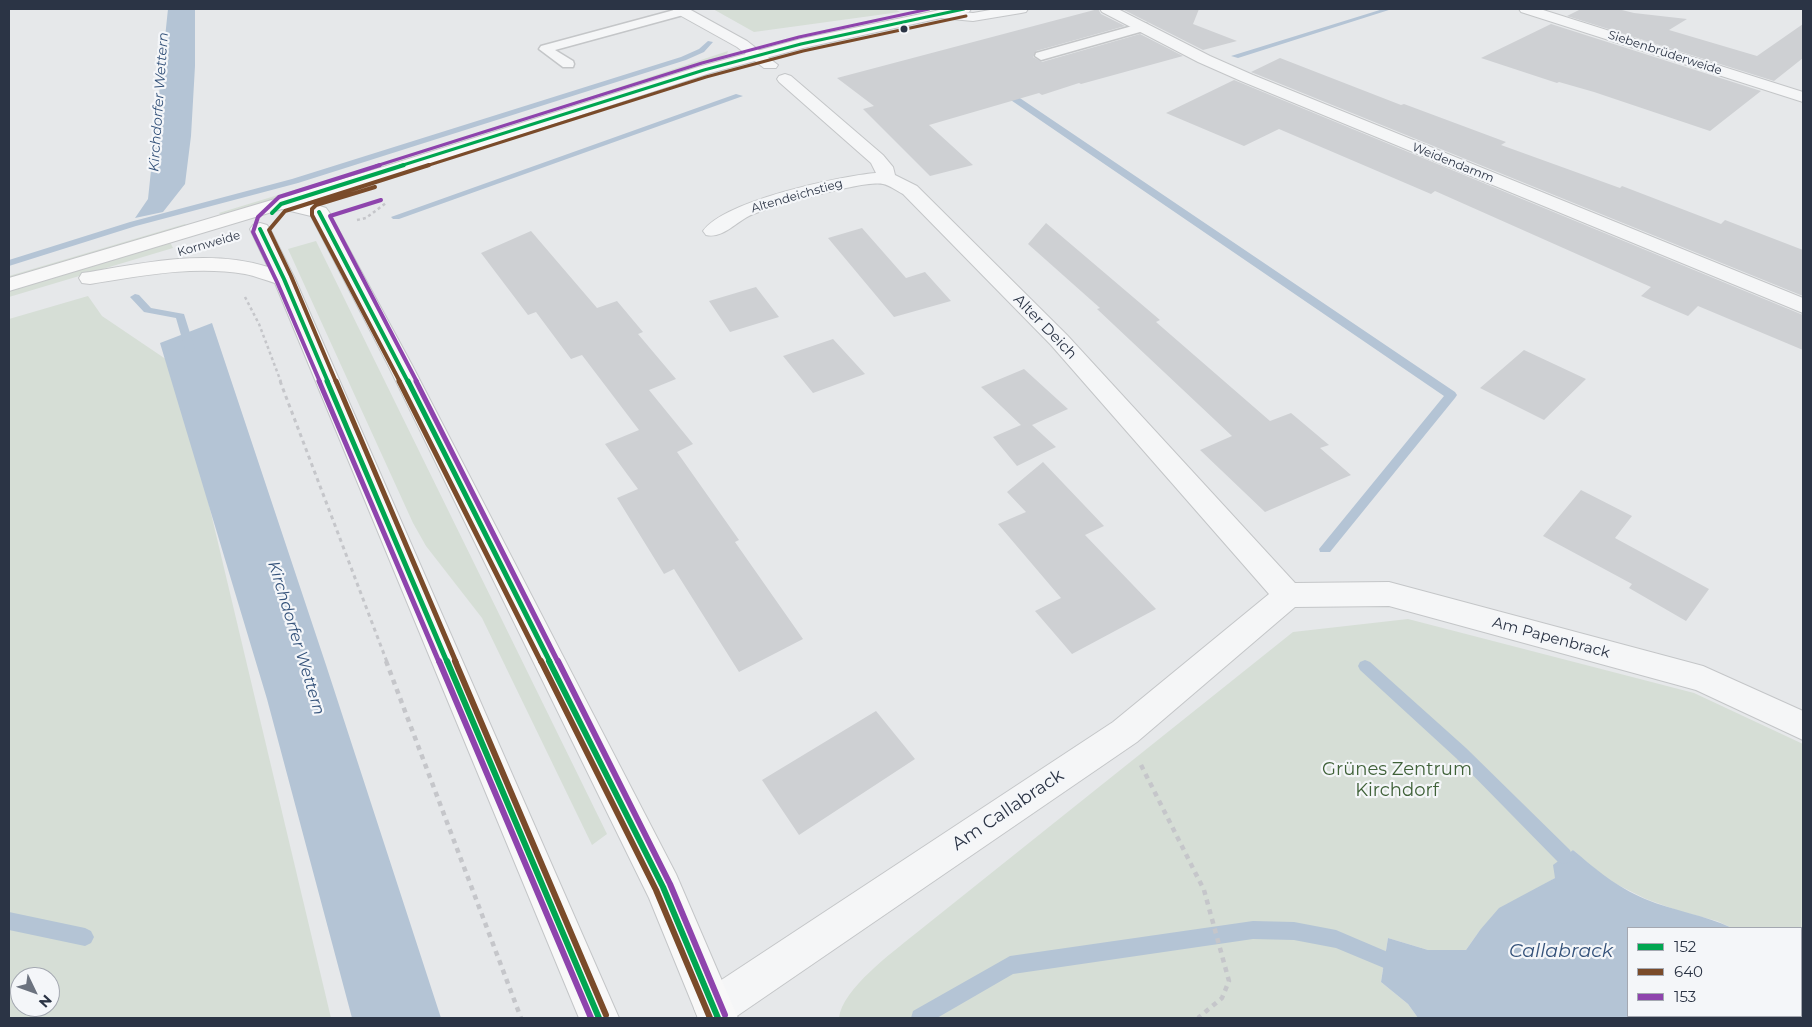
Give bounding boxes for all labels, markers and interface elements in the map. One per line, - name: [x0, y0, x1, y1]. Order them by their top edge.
- unlabelled marker: [899, 24, 909, 34]
- street label: Siebenbrüderweide: [1606, 28, 1724, 78]
- water label: Kirchdorfer Wettern: [146, 32, 172, 172]
- street label: Weidendamm: [1410, 140, 1496, 186]
- street label: Altendeichstieg: [750, 176, 844, 216]
- street label: Kornweide: [176, 228, 242, 260]
- street label: Alter Deich: [1010, 291, 1080, 363]
- water label: Kirchdorfer Wettern: [263, 559, 329, 717]
- street label: Am Papenbrack: [1490, 614, 1612, 662]
- park label: Grünes Zentrum Kirchdorf: [1322, 759, 1472, 802]
- street label: Am Callabrack: [948, 765, 1068, 855]
- legend: [1627, 927, 1802, 1017]
- text: 152: [1674, 937, 1696, 956]
- water label: Callabrack: [1509, 940, 1613, 962]
- text: 640: [1674, 962, 1703, 981]
- north arrow: [10, 967, 60, 1017]
- text: 153: [1674, 987, 1696, 1006]
- text: N: [35, 991, 56, 1012]

